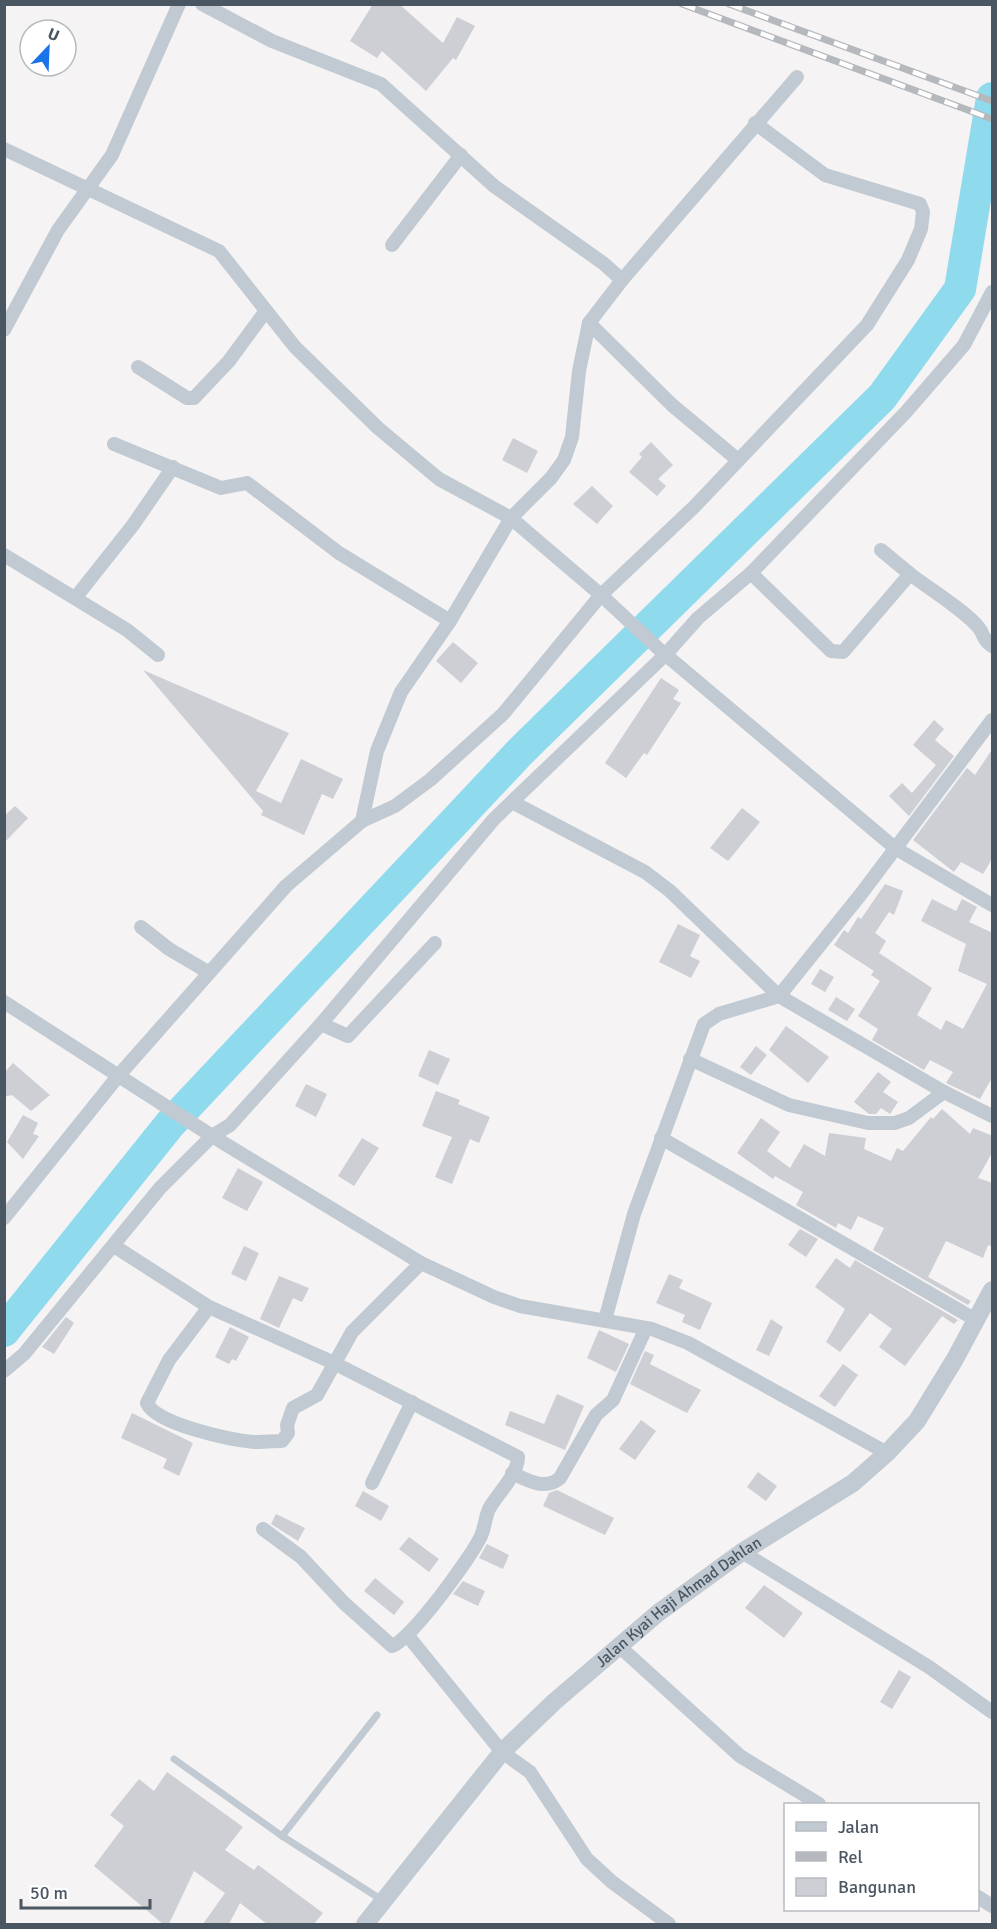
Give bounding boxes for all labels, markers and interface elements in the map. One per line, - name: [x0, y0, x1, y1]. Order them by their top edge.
- north arrow: [18, 18, 78, 78]
- text: U: [45, 24, 62, 46]
- street label: Jalan Kyai Haji Ahmad Dahlan: [592, 1532, 765, 1672]
- legend: [784, 1803, 979, 1911]
- text: Jalan: [838, 1816, 879, 1838]
- text: Rel: [838, 1846, 863, 1868]
- scale bar: [21, 1872, 150, 1910]
- text: Bangunan: [838, 1876, 916, 1898]
- text: 50 m: [30, 1882, 68, 1904]

